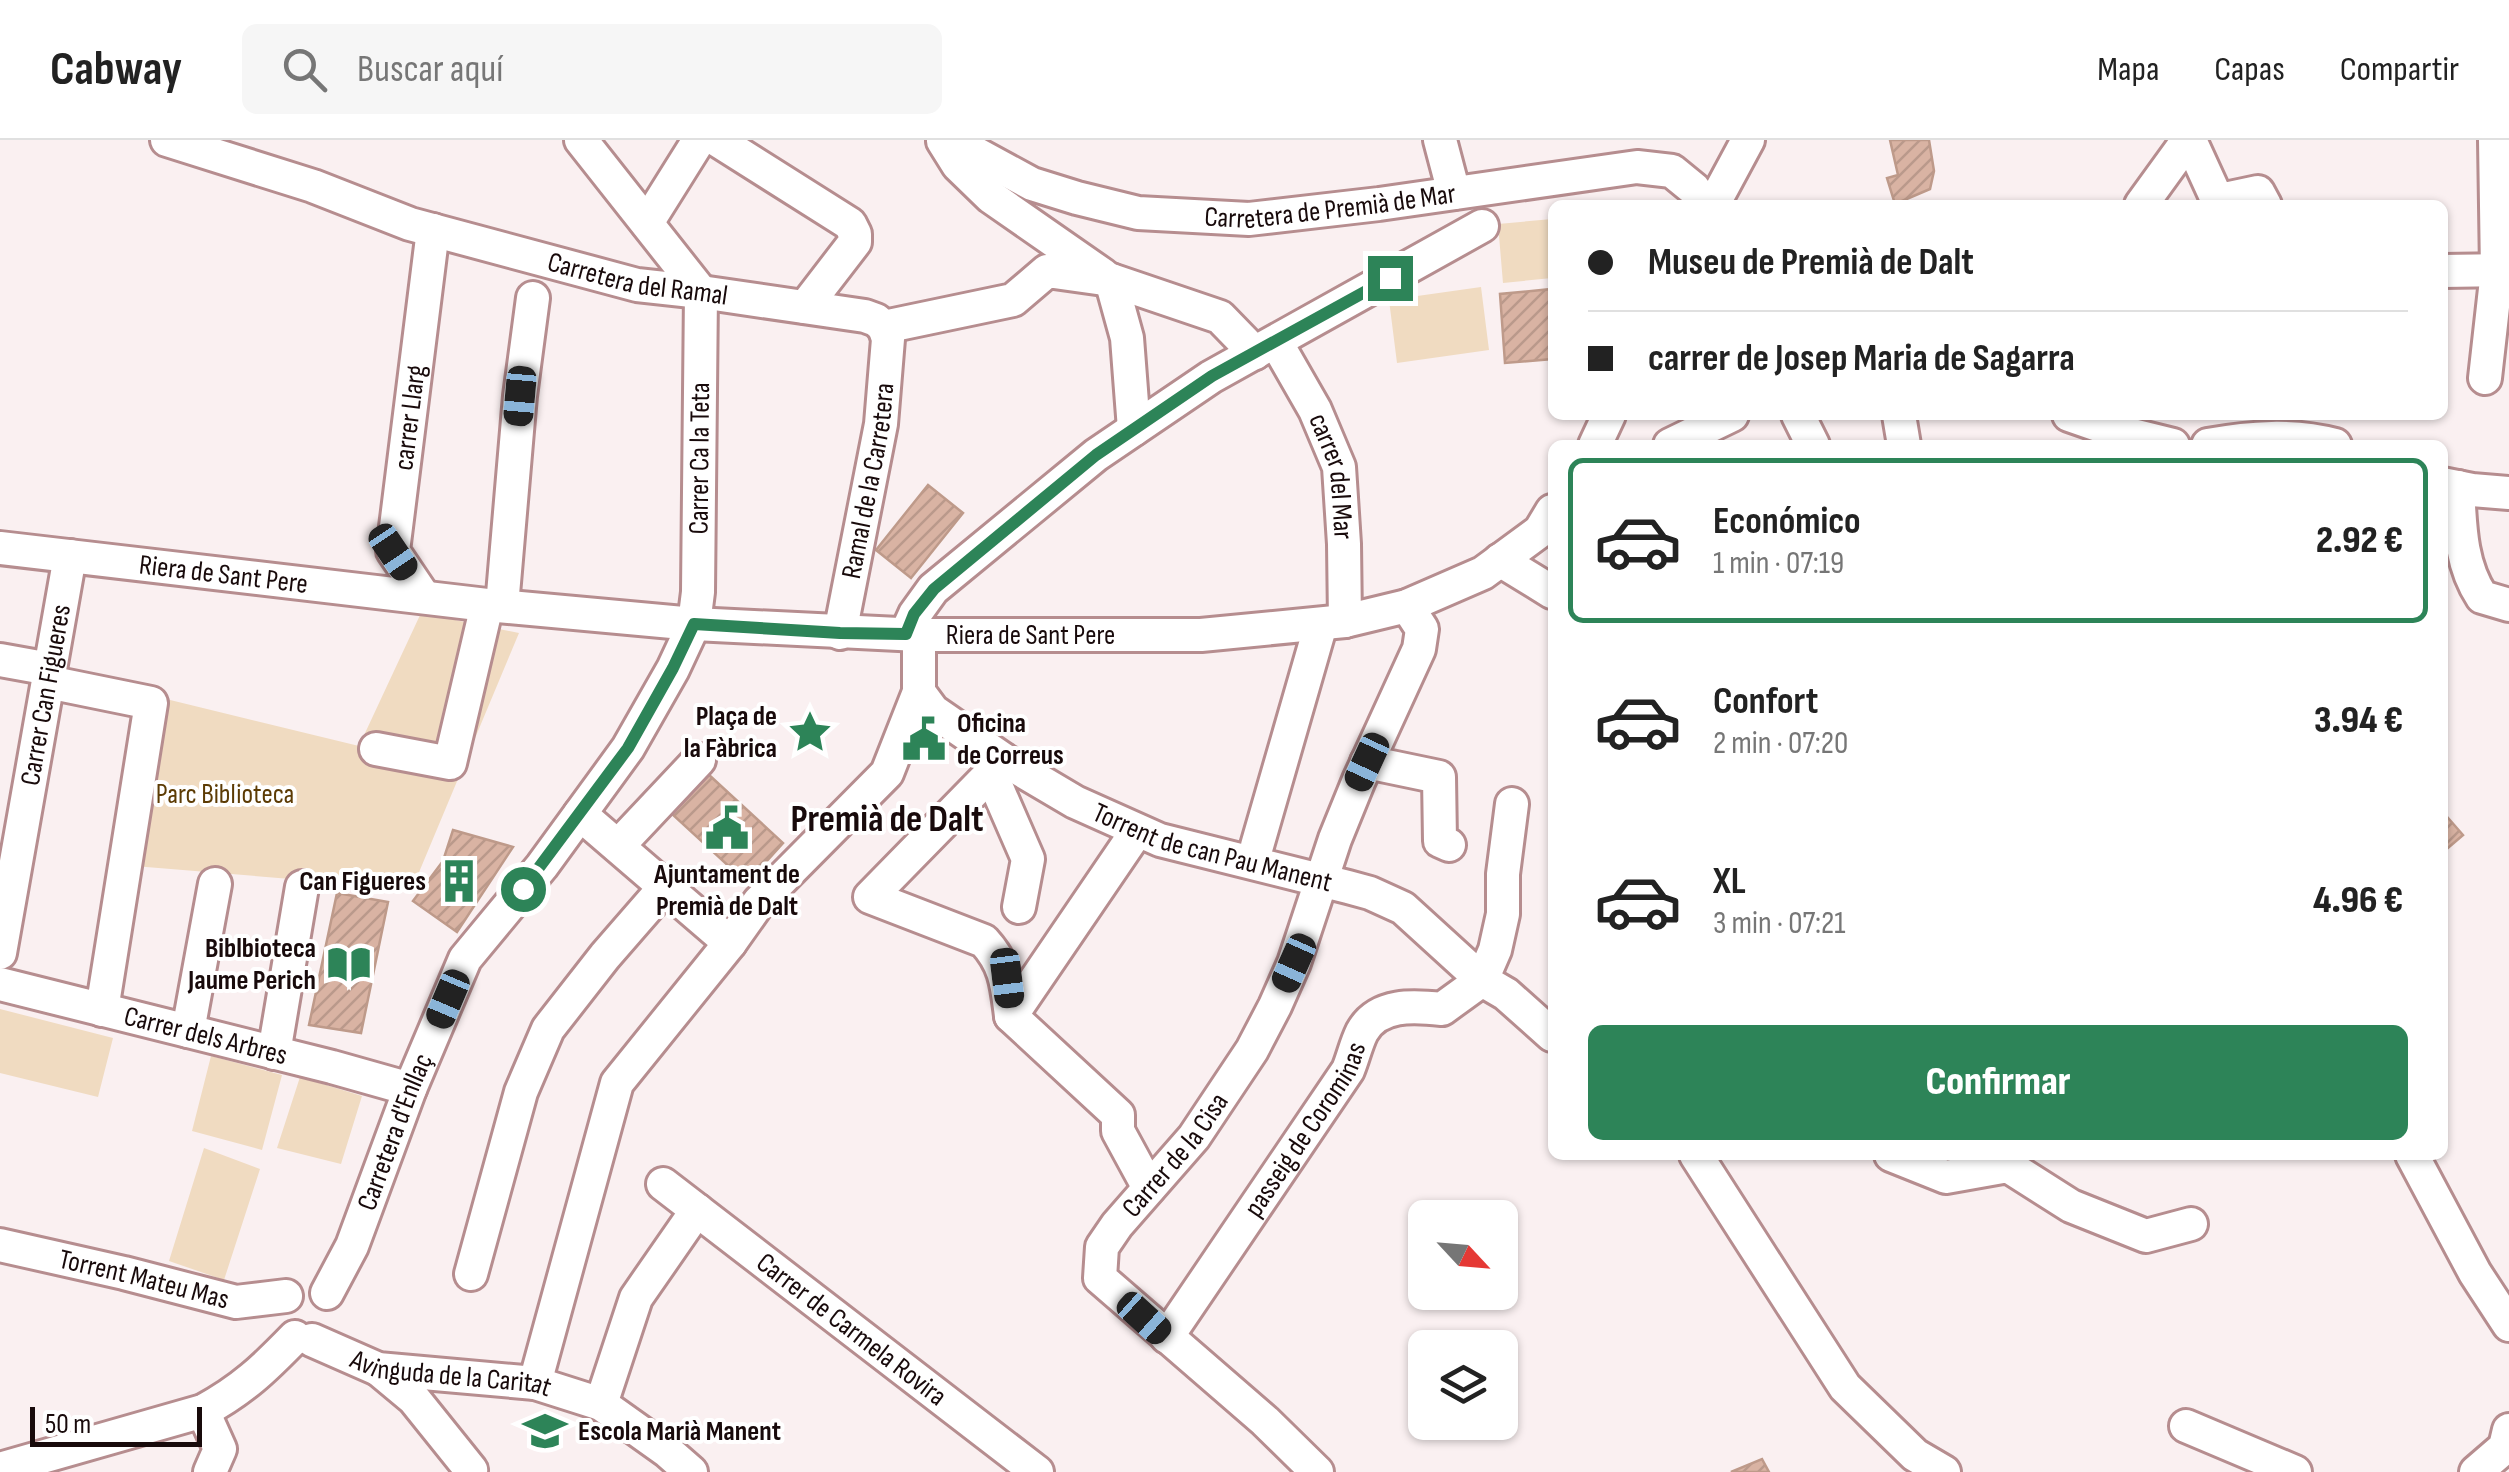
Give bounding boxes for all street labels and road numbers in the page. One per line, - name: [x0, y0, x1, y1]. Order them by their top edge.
- street label: Carretera de Premià de Mar: [1204, 177, 1458, 236]
- street label: Carretera del Ramal: [544, 245, 730, 312]
- street label: carrer Llarg: [387, 363, 433, 472]
- street label: Carrer Ca la Teta: [682, 382, 717, 535]
- street label: Ramal de la Carretera: [835, 382, 901, 581]
- street label: carrer del Mar: [1302, 408, 1360, 540]
- street label: Riera de Sant Pere: [137, 548, 310, 600]
- street label: Carrer Can Figueres: [13, 602, 78, 788]
- street label: Riera de Sant Pere: [946, 619, 1115, 652]
- street label: Torrent de can Pau Manent: [1088, 796, 1336, 899]
- street label: Carrer dels Arbres: [121, 999, 291, 1072]
- street label: passeig de Corominas: [1237, 1038, 1373, 1223]
- street label: Carretera d'Enllaç: [350, 1049, 440, 1215]
- street label: Carrer de la Cisa: [1115, 1087, 1235, 1224]
- street label: Torrent Mateu Mas: [56, 1242, 233, 1316]
- street label: Carrer de Carmela Rovira: [750, 1246, 953, 1413]
- street label: Avinguda de la Caritat: [345, 1342, 556, 1404]

